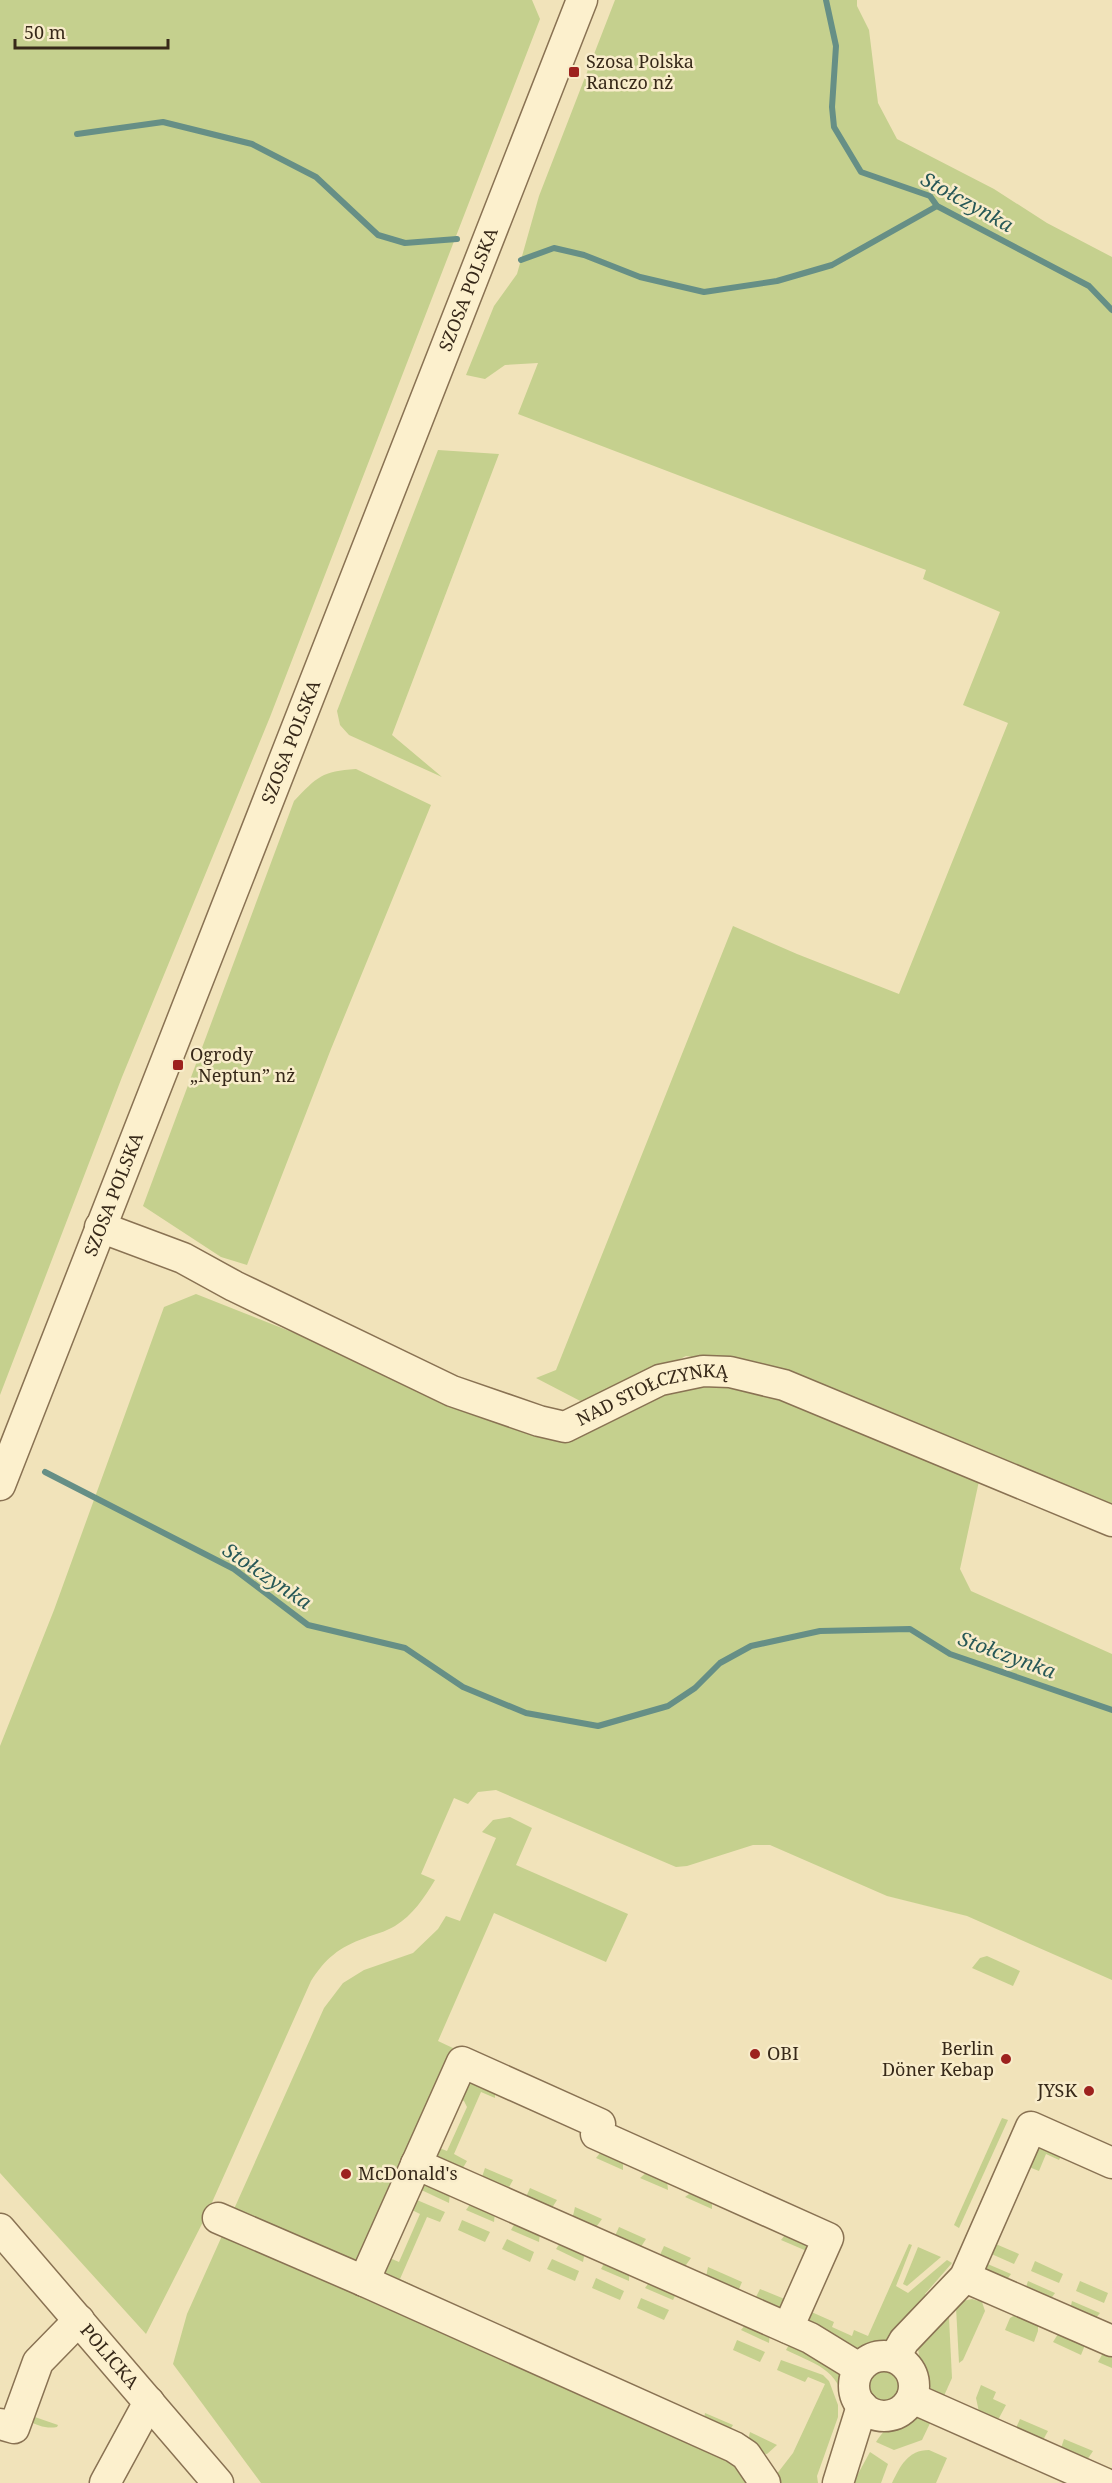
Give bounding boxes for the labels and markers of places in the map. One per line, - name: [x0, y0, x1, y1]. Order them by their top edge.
- place label: Szosa Polska Ranczo nż: [586, 49, 694, 94]
- marker: Szosa Polska Ranczo nż: [567, 65, 581, 79]
- place label: Ogrody „Neptun” nż: [190, 1042, 295, 1087]
- marker: Ogrody „Neptun” nż: [171, 1058, 185, 1072]
- place label: Berlin Döner Kebap: [882, 2036, 994, 2081]
- place label: OBI: [767, 2041, 799, 2065]
- marker: OBI: [748, 2047, 762, 2061]
- marker: Berlin Döner Kebap: [999, 2052, 1013, 2066]
- place label: JYSK: [1036, 2078, 1077, 2102]
- marker: JYSK: [1082, 2084, 1096, 2098]
- place label: McDonald's: [358, 2161, 458, 2185]
- marker: McDonald's: [339, 2167, 353, 2181]

